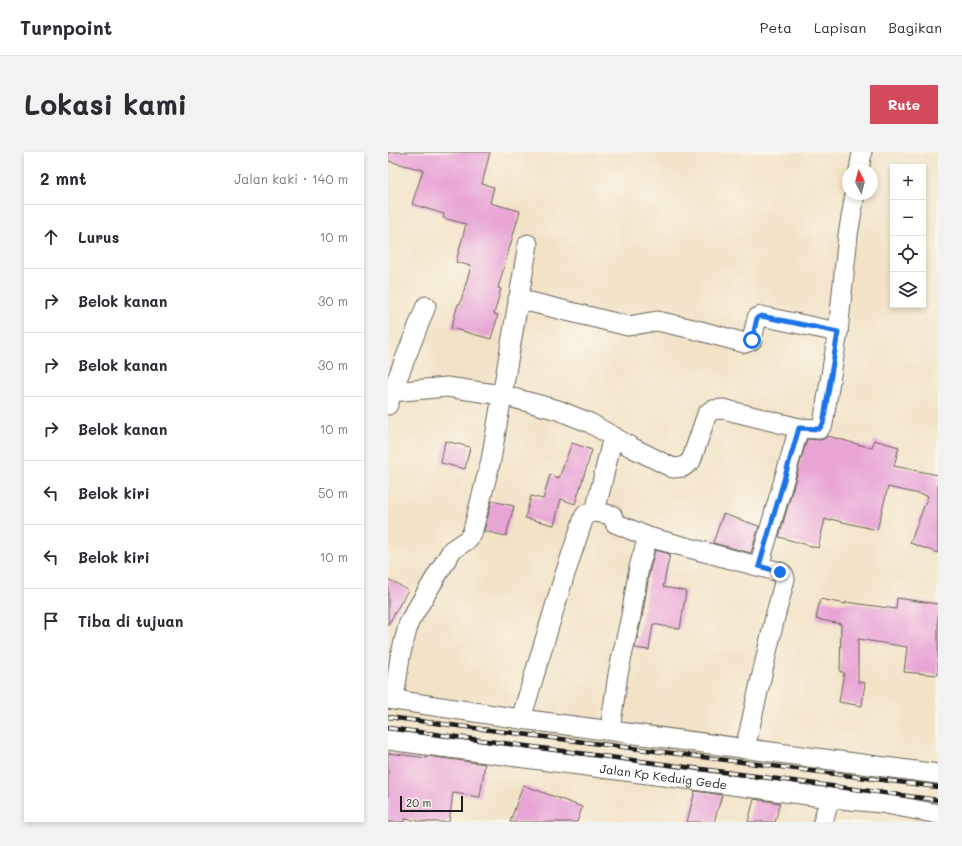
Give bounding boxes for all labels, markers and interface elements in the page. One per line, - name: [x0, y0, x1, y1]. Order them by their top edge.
- text: Turnpoint: [20, 15, 112, 40]
- text: Peta: [760, 18, 792, 37]
- text: Lapisan: [814, 18, 866, 37]
- text: Bagikan: [888, 18, 942, 37]
- button: Rute: [870, 85, 938, 124]
- text: Lokasi kami: [24, 86, 187, 122]
- north arrow: [842, 164, 878, 200]
- map controls: [890, 164, 926, 308]
- button: +: [890, 164, 926, 200]
- text: 2 mnt: [40, 167, 86, 189]
- text: Jalan kaki · 140 m: [234, 170, 348, 187]
- button: −: [890, 200, 926, 236]
- icon: ahead: [40, 226, 62, 248]
- text: Lurus: [78, 227, 119, 247]
- text: 10 m: [320, 228, 348, 245]
- button: locate: [890, 236, 926, 272]
- button: layers: [890, 272, 926, 308]
- icon: right: [40, 290, 62, 312]
- text: Belok kanan: [78, 291, 167, 311]
- text: 30 m: [318, 292, 348, 309]
- route start: [743, 331, 761, 349]
- icon: right: [40, 354, 62, 376]
- text: Belok kanan: [78, 355, 167, 375]
- text: 30 m: [318, 356, 348, 373]
- icon: right: [40, 418, 62, 440]
- text: Belok kanan: [78, 419, 167, 439]
- text: 10 m: [320, 420, 348, 437]
- icon: left: [40, 482, 62, 504]
- text: Belok kiri: [78, 483, 150, 503]
- text: 50 m: [318, 484, 348, 501]
- icon: left: [40, 546, 62, 568]
- text: Belok kiri: [78, 547, 150, 567]
- text: 10 m: [320, 548, 348, 565]
- route end: [771, 563, 789, 581]
- icon: arrive: [40, 610, 62, 632]
- text: Tiba di tujuan: [78, 611, 183, 631]
- street label: Jalan Kp Keduig Gede: [599, 760, 728, 792]
- scale bar: [400, 794, 463, 813]
- text: 20 m: [406, 795, 431, 810]

